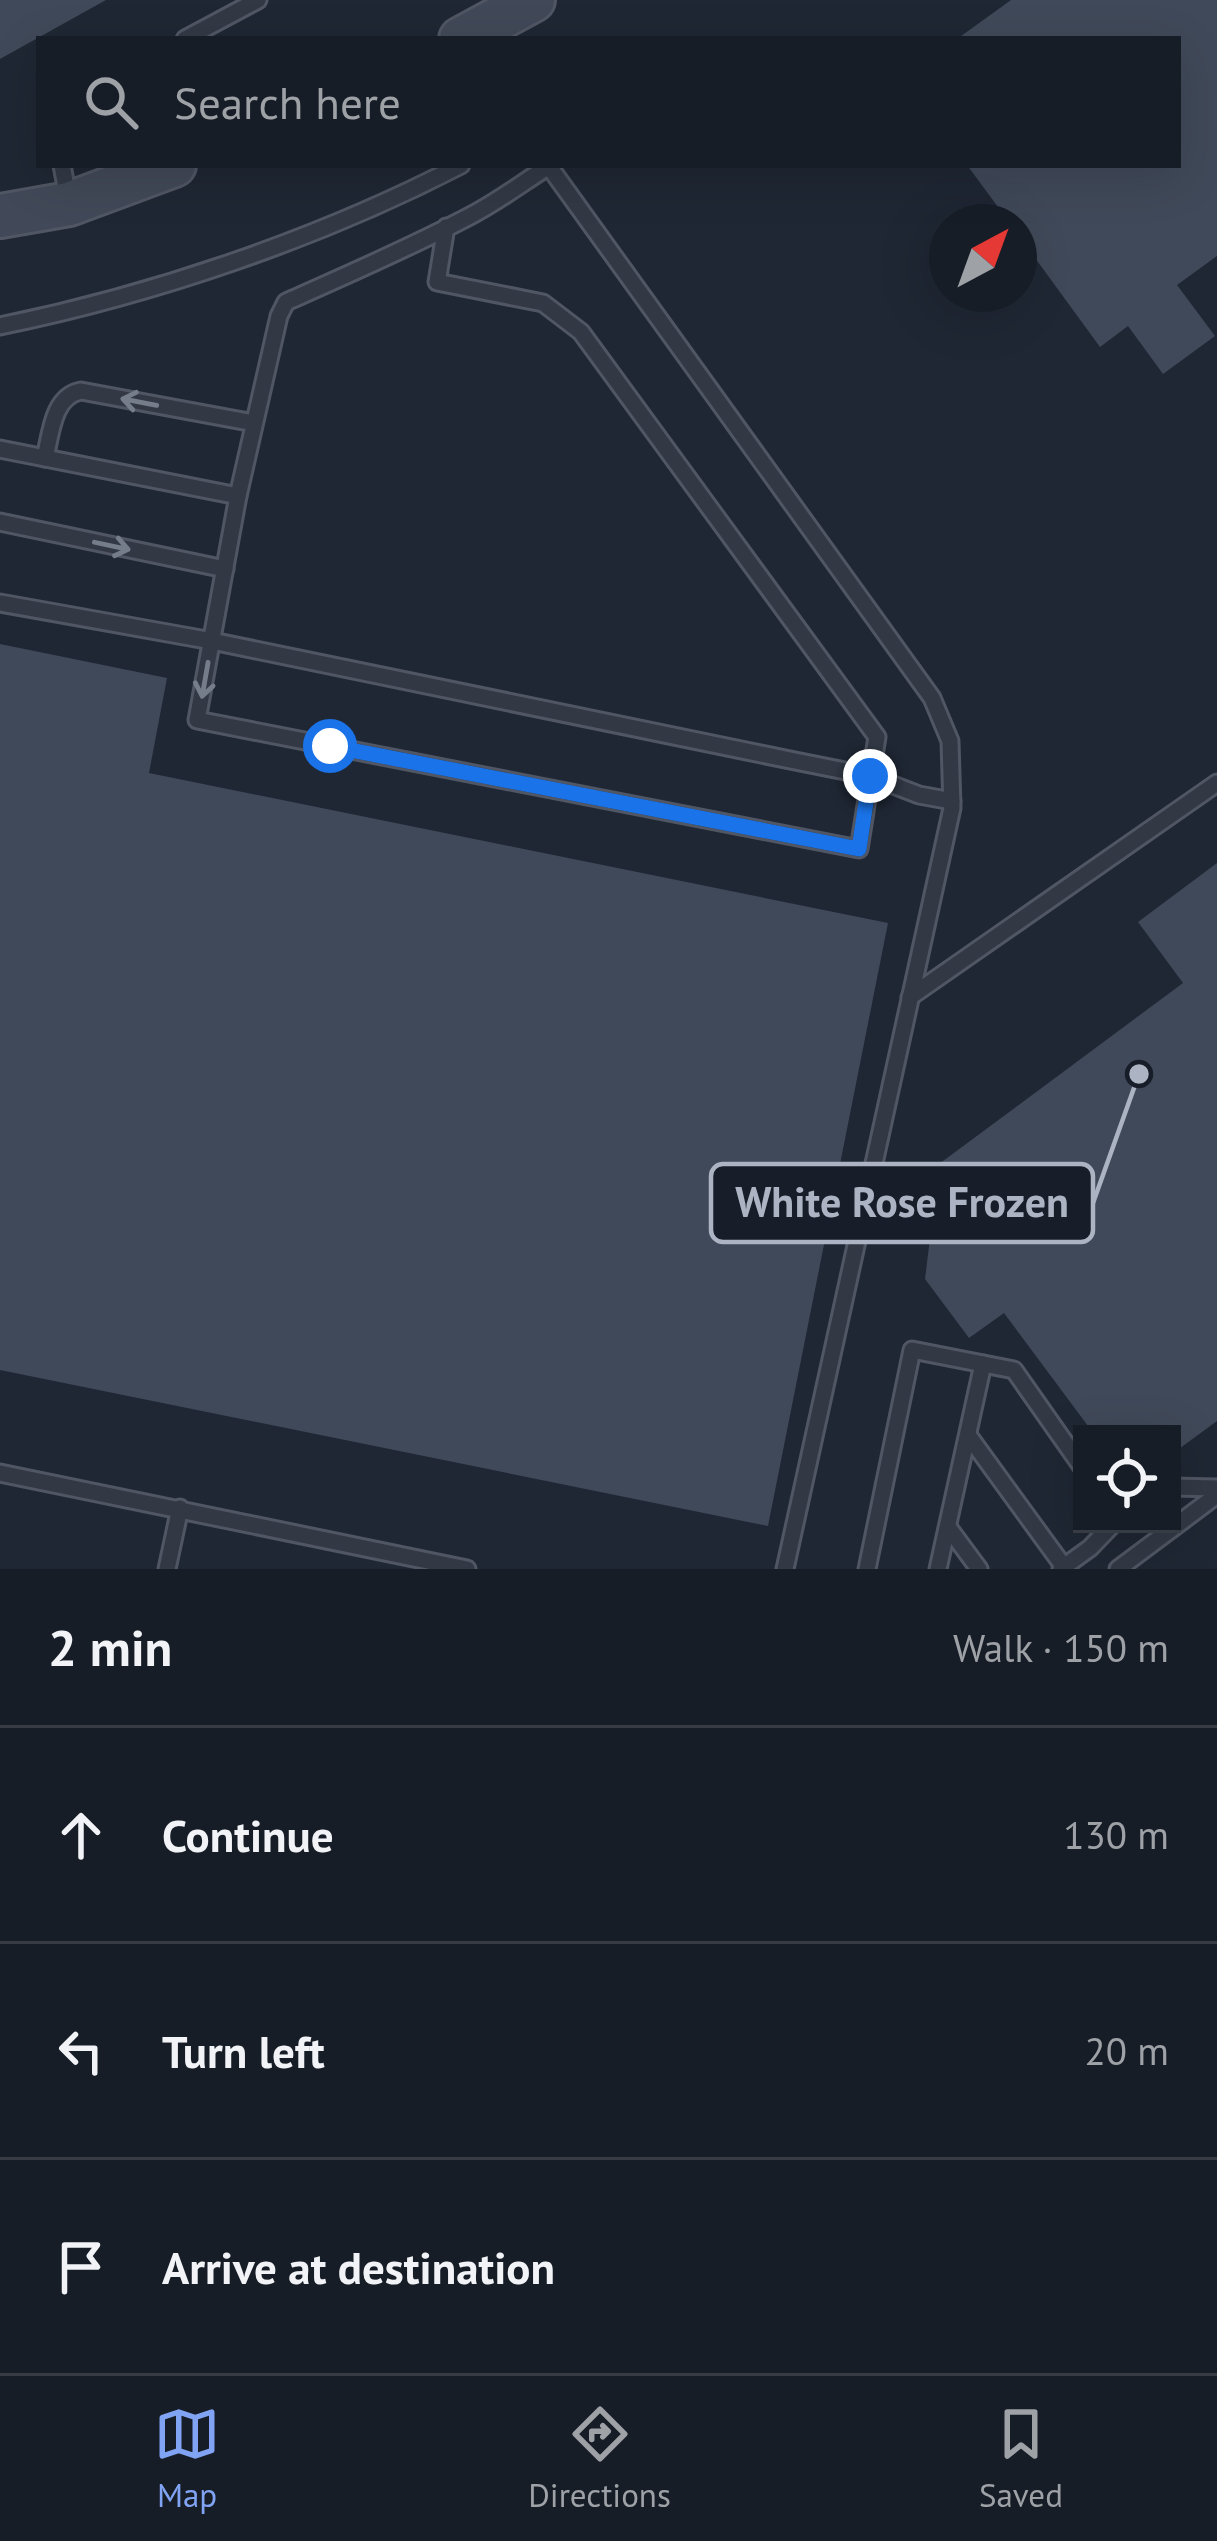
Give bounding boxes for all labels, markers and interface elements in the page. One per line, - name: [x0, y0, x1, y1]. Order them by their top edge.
- search box: [36, 36, 1181, 168]
- icon: search: [78, 69, 144, 135]
- text: Search here: [174, 73, 401, 131]
- north arrow: [929, 204, 1037, 312]
- one-way arrow: [121, 389, 160, 412]
- one-way arrow: [93, 535, 131, 558]
- one-way arrow: [192, 660, 215, 699]
- route start: [303, 719, 357, 773]
- route end: [843, 749, 897, 803]
- callout: White Rose Frozen: [711, 1164, 1093, 1242]
- text: White Rose Frozen: [735, 1174, 1069, 1229]
- map controls: [1073, 1425, 1181, 1533]
- button: locate: [1073, 1425, 1181, 1533]
- text: 2 min: [48, 1614, 172, 1680]
- text: Walk · 150 m: [953, 1622, 1169, 1673]
- icon: ahead: [48, 1802, 114, 1868]
- text: Continue: [162, 1806, 334, 1864]
- text: 130 m: [1063, 1809, 1169, 1860]
- icon: left: [48, 2018, 114, 2084]
- text: Turn left: [162, 2022, 325, 2080]
- text: 20 m: [1084, 2025, 1169, 2076]
- icon: arrive: [48, 2234, 114, 2300]
- text: Arrive at destination: [162, 2238, 555, 2296]
- tab: Map: [154, 2401, 220, 2516]
- tab: Directions: [528, 2401, 671, 2516]
- tab: Saved: [979, 2401, 1063, 2516]

